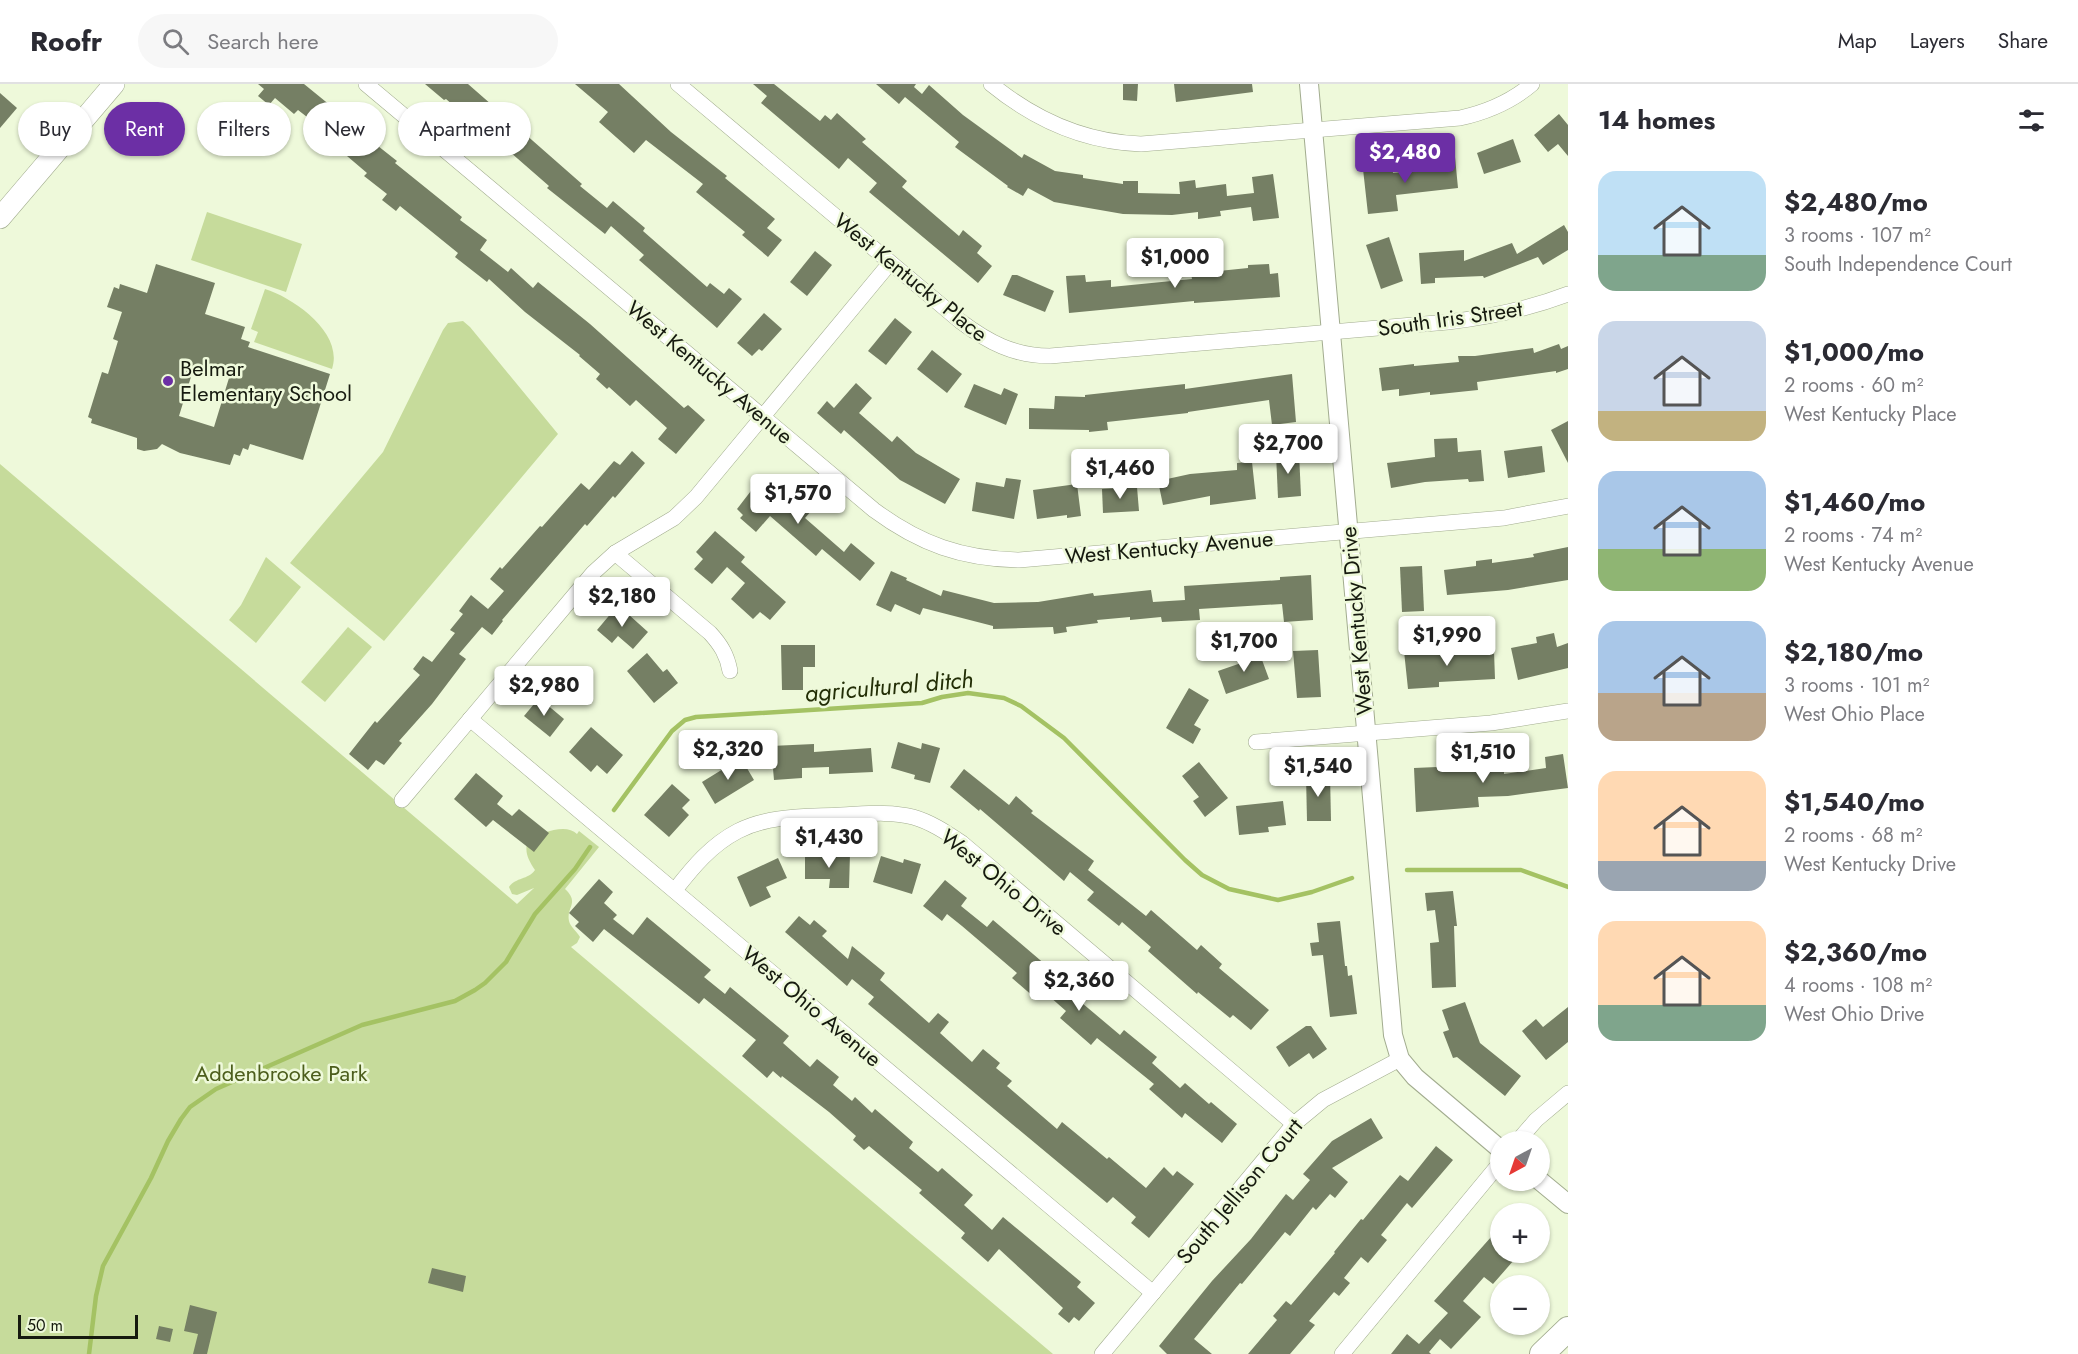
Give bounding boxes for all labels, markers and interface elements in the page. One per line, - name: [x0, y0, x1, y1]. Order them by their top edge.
- search box: [138, 14, 558, 68]
- text: Roofr: [30, 21, 102, 62]
- icon: search: [159, 25, 192, 58]
- text: Search here: [207, 25, 319, 57]
- text: Map: [1838, 26, 1877, 56]
- text: Layers: [1910, 26, 1965, 56]
- text: Share: [1998, 26, 2048, 56]
- text: 14 homes: [1598, 101, 1715, 139]
- chip: Buy: [18, 102, 92, 156]
- chip: Rent: [104, 102, 185, 156]
- chip: Filters: [197, 102, 291, 156]
- chip: New: [303, 102, 386, 156]
- chip: Apartment: [398, 102, 531, 156]
- icon: filters: [2015, 104, 2048, 137]
- pin: $2,480: [1356, 133, 1454, 184]
- text: $2,480: [1369, 138, 1441, 167]
- text: $2,480/mo: [1784, 183, 1928, 221]
- icon: home: [1646, 195, 1718, 267]
- street label: West Kentucky Place: [827, 205, 995, 349]
- text: 3 rooms · 107 m²: [1784, 221, 1931, 250]
- pin: $1,000: [1126, 238, 1224, 289]
- text: $1,000: [1141, 243, 1209, 272]
- text: South Independence Court: [1784, 250, 2012, 279]
- street label: South Iris Street: [1376, 292, 1525, 344]
- street label: West Kentucky Avenue: [620, 293, 800, 451]
- text: $1,000/mo: [1784, 333, 1924, 371]
- icon: home: [1646, 345, 1718, 417]
- place label: Belmar Elementary School: [180, 352, 352, 409]
- text: 2 rooms · 60 m²: [1784, 371, 1923, 400]
- marker: Belmar Elementary School: [161, 374, 175, 388]
- text: West Kentucky Place: [1784, 400, 1957, 429]
- pin: $2,700: [1239, 424, 1337, 475]
- text: $2,700: [1253, 429, 1323, 458]
- pin: $1,460: [1071, 449, 1169, 500]
- text: $1,460: [1085, 454, 1155, 483]
- pin: $1,570: [749, 474, 847, 525]
- text: $1,570: [764, 479, 832, 508]
- text: $1,460/mo: [1784, 483, 1925, 521]
- icon: home: [1646, 495, 1718, 567]
- text: 2 rooms · 74 m²: [1784, 521, 1922, 550]
- street label: West Kentucky Avenue: [1064, 522, 1274, 572]
- street label: West Kentucky Drive: [1332, 525, 1380, 717]
- text: West Kentucky Avenue: [1784, 550, 1974, 579]
- pin: $2,180: [573, 577, 671, 628]
- text: $2,180: [588, 582, 656, 611]
- pin: $1,990: [1398, 616, 1496, 667]
- text: $1,990: [1412, 621, 1482, 650]
- pin: $1,700: [1195, 622, 1293, 673]
- text: $1,700: [1210, 627, 1278, 656]
- text: $2,180/mo: [1784, 633, 1923, 671]
- icon: home: [1646, 645, 1718, 717]
- water label: agricultural ditch: [803, 661, 975, 711]
- pin: $2,980: [495, 666, 593, 717]
- text: $2,980: [508, 671, 580, 700]
- text: 3 rooms · 101 m²: [1784, 671, 1930, 700]
- text: West Ohio Place: [1784, 700, 1925, 729]
- pin: $2,320: [679, 730, 777, 781]
- pin: $1,510: [1434, 733, 1532, 784]
- text: $2,320: [693, 735, 763, 764]
- text: $1,510: [1450, 738, 1516, 767]
- pin: $1,540: [1269, 747, 1367, 798]
- text: $1,540: [1283, 752, 1353, 781]
- text: $1,540/mo: [1784, 783, 1925, 821]
- icon: home: [1646, 795, 1718, 867]
- pin: $1,430: [780, 818, 878, 869]
- street label: West Ohio Drive: [934, 821, 1074, 943]
- text: 2 rooms · 68 m²: [1784, 821, 1922, 850]
- text: $1,430: [795, 823, 863, 852]
- text: West Kentucky Drive: [1784, 850, 1956, 879]
- text: $2,360/mo: [1784, 933, 1927, 971]
- street label: West Ohio Avenue: [735, 938, 889, 1074]
- icon: home: [1646, 945, 1718, 1017]
- pin: $2,360: [1030, 961, 1128, 1012]
- text: $2,360: [1043, 966, 1115, 995]
- text: 4 rooms · 108 m²: [1784, 971, 1932, 1000]
- text: West Ohio Drive: [1784, 1000, 1924, 1029]
- park label: Addenbrooke Park: [195, 1057, 368, 1089]
- street label: South Jellison Court: [1168, 1110, 1310, 1271]
- north arrow: [1490, 1131, 1550, 1191]
- map controls: [1490, 1131, 1550, 1335]
- button: +: [1490, 1203, 1550, 1263]
- button: −: [1490, 1275, 1550, 1335]
- scale bar: [18, 1312, 138, 1340]
- text: 50 m: [27, 1314, 63, 1337]

